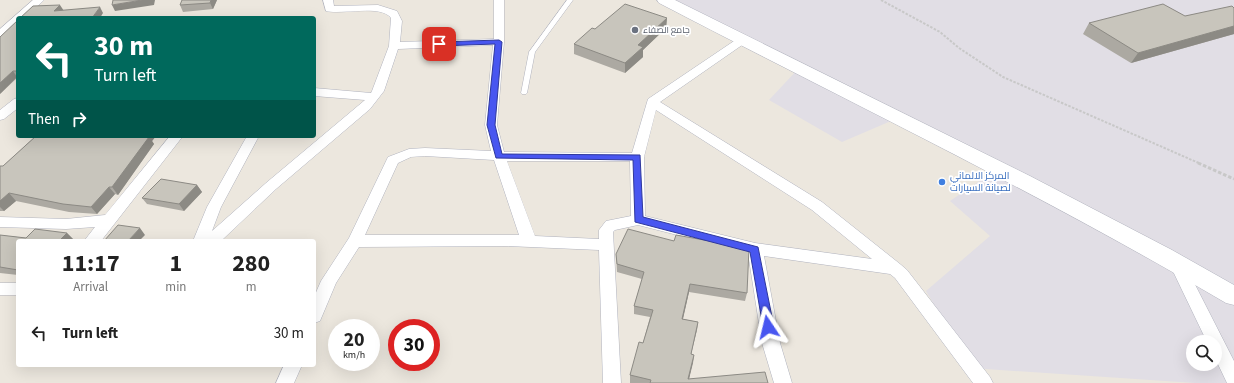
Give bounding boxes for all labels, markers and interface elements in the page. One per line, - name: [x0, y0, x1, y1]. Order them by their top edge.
- place label: جامع الصفاء: [643, 24, 690, 37]
- marker: جامع الصفاء: [630, 25, 640, 35]
- text: 30 m: [94, 26, 153, 66]
- pin: [422, 27, 456, 61]
- icon: left: [28, 32, 80, 84]
- icon: arrive: [428, 33, 450, 55]
- text: Turn left: [94, 63, 156, 88]
- icon: right: [68, 108, 90, 130]
- text: Then: [28, 109, 60, 130]
- place label: المركز الالماني لصيانة السيارات: [950, 169, 1011, 195]
- marker: المركز الالماني لصيانة السيارات: [937, 177, 947, 187]
- text: 11:17: [62, 246, 120, 281]
- text: 1: [170, 246, 182, 281]
- text: 280: [232, 246, 270, 281]
- text: Arrival: [73, 278, 108, 296]
- text: min: [165, 278, 186, 296]
- text: m: [246, 278, 257, 296]
- position arrow: [747, 306, 789, 348]
- speed limit sign: 30: [388, 319, 440, 371]
- icon: left: [28, 322, 50, 344]
- text: Turn left: [62, 323, 118, 344]
- text: 30 m: [274, 323, 304, 344]
- text: 20: [343, 326, 365, 354]
- map controls: [1186, 335, 1222, 371]
- button: search: [1186, 335, 1222, 371]
- text: km/h: [343, 348, 365, 362]

